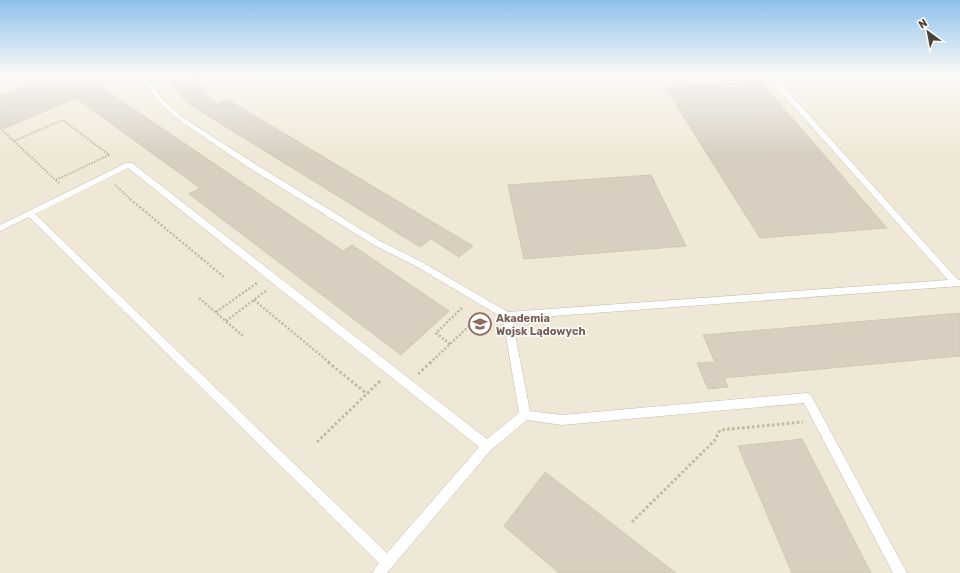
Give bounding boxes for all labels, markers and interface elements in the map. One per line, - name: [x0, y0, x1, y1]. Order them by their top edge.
- north arrow: [908, 12, 948, 52]
- text: N: [916, 16, 930, 32]
- school or university icon: Akademia Wojsk Lądowych: [467, 311, 493, 337]
- place label: Akademia Wojsk Lądowych: [496, 312, 586, 338]

